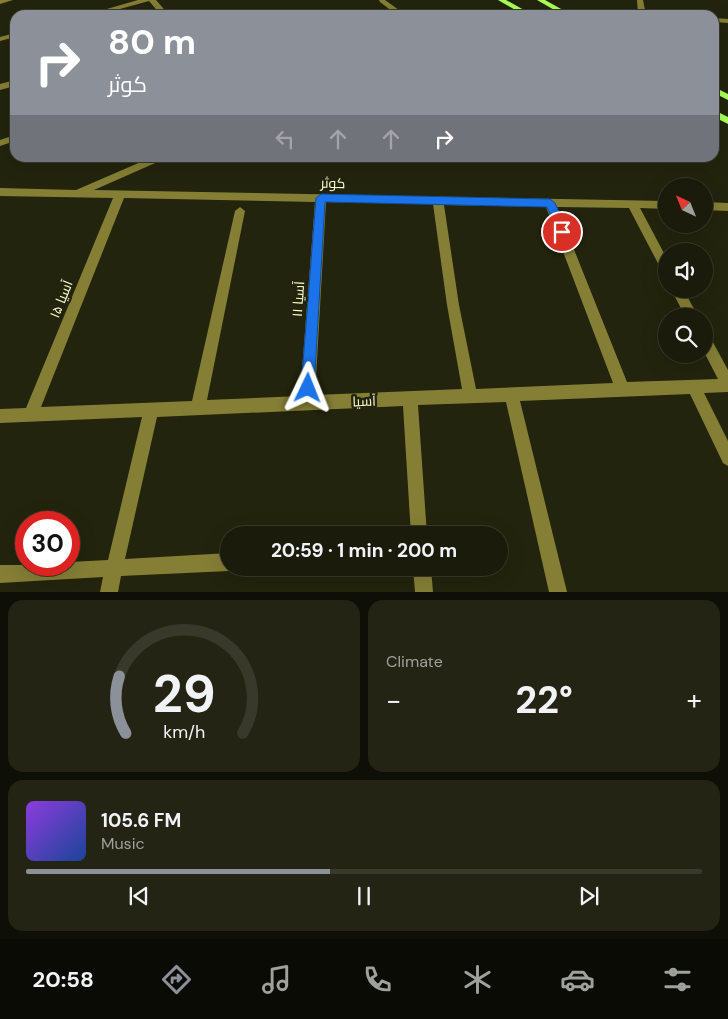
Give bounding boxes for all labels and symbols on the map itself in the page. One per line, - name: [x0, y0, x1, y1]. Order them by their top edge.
- street label: کوثر: [319, 174, 346, 192]
- north arrow: [658, 178, 712, 232]
- pin: [541, 211, 583, 253]
- street label: آسیا ۱۵: [45, 277, 77, 321]
- street label: آسیا ۱۱: [288, 280, 308, 318]
- position arrow: [281, 361, 333, 413]
- street label: آسیا: [352, 392, 376, 410]
- speed limit sign: 30: [15, 511, 80, 576]

